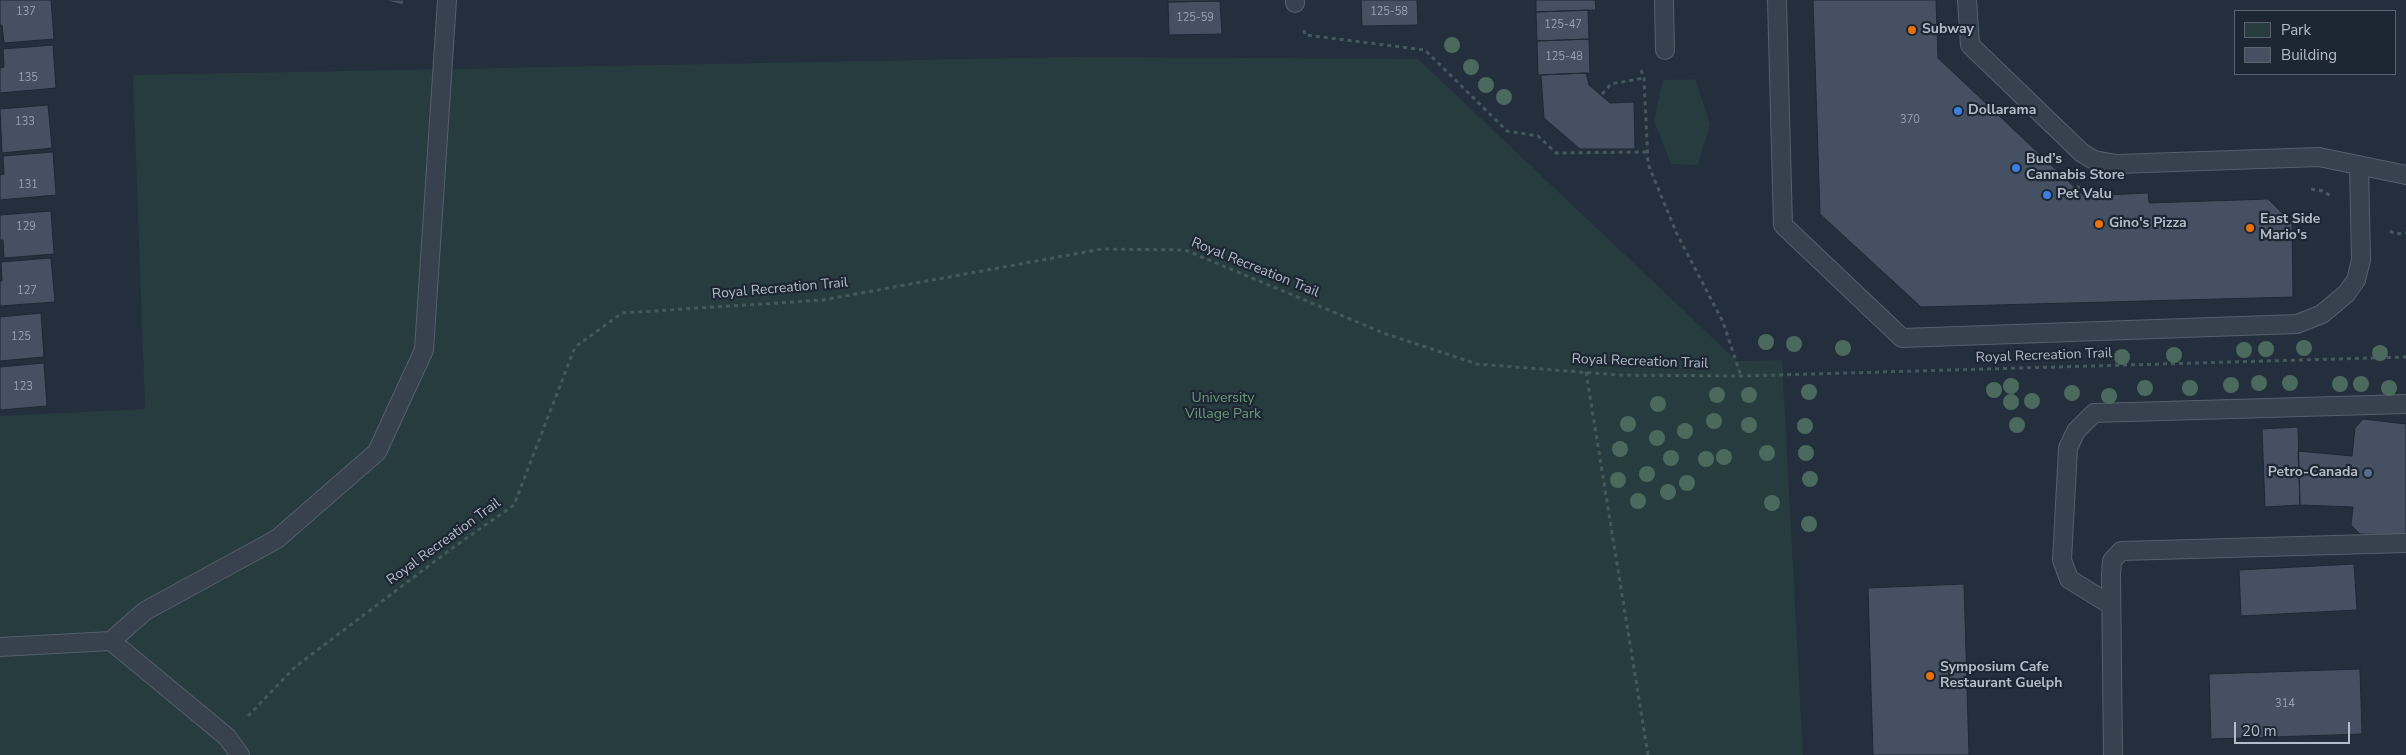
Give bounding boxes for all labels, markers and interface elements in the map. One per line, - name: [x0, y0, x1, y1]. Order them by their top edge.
- house number: 137: [16, 5, 36, 19]
- house number: 125-58: [1370, 5, 1408, 19]
- legend: [2234, 10, 2396, 75]
- house number: 125-59: [1176, 11, 1214, 25]
- house number: 125-47: [1544, 18, 1582, 32]
- text: Park: [2281, 20, 2311, 40]
- place label: Subway: [1922, 22, 1974, 38]
- marker: Subway: [1906, 24, 1918, 36]
- text: Building: [2281, 45, 2337, 65]
- house number: 125-48: [1545, 50, 1583, 64]
- house number: 135: [18, 71, 38, 85]
- place label: Dollarama: [1968, 103, 2036, 119]
- marker: Dollarama: [1952, 105, 1964, 117]
- house number: 370: [1900, 113, 1920, 127]
- house number: 133: [15, 115, 35, 129]
- place label: Bud’s Cannabis Store: [2026, 152, 2125, 184]
- marker: Bud’s Cannabis Store: [2010, 162, 2022, 174]
- house number: 131: [18, 178, 38, 192]
- place label: Pet Valu: [2057, 187, 2112, 203]
- marker: Pet Valu: [2041, 189, 2053, 201]
- place label: East Side Mario's: [2260, 212, 2320, 244]
- place label: Gino's Pizza: [2109, 216, 2187, 232]
- marker: Gino's Pizza: [2093, 218, 2105, 230]
- house number: 129: [16, 220, 36, 234]
- marker: East Side Mario's: [2244, 222, 2256, 234]
- street label: Royal Recreation Trail: [1189, 235, 1321, 301]
- street label: Royal Recreation Trail: [711, 275, 849, 303]
- house number: 127: [17, 284, 37, 298]
- house number: 125: [11, 330, 31, 344]
- street label: Royal Recreation Trail: [1975, 345, 2113, 367]
- street label: Royal Recreation Trail: [1571, 351, 1709, 373]
- house number: 123: [13, 380, 33, 394]
- park label: University Village Park: [1185, 391, 1261, 424]
- place label: Petro-Canada: [2268, 465, 2358, 481]
- marker: Petro-Canada: [2362, 467, 2374, 479]
- street label: Royal Recreation Trail: [384, 495, 504, 589]
- place label: Symposium Cafe Restaurant Guelph: [1940, 660, 2062, 692]
- marker: Symposium Cafe Restaurant Guelph: [1924, 670, 1936, 682]
- house number: 314: [2275, 697, 2295, 711]
- scale bar: [2236, 712, 2352, 744]
- text: 20 m: [2242, 721, 2277, 741]

